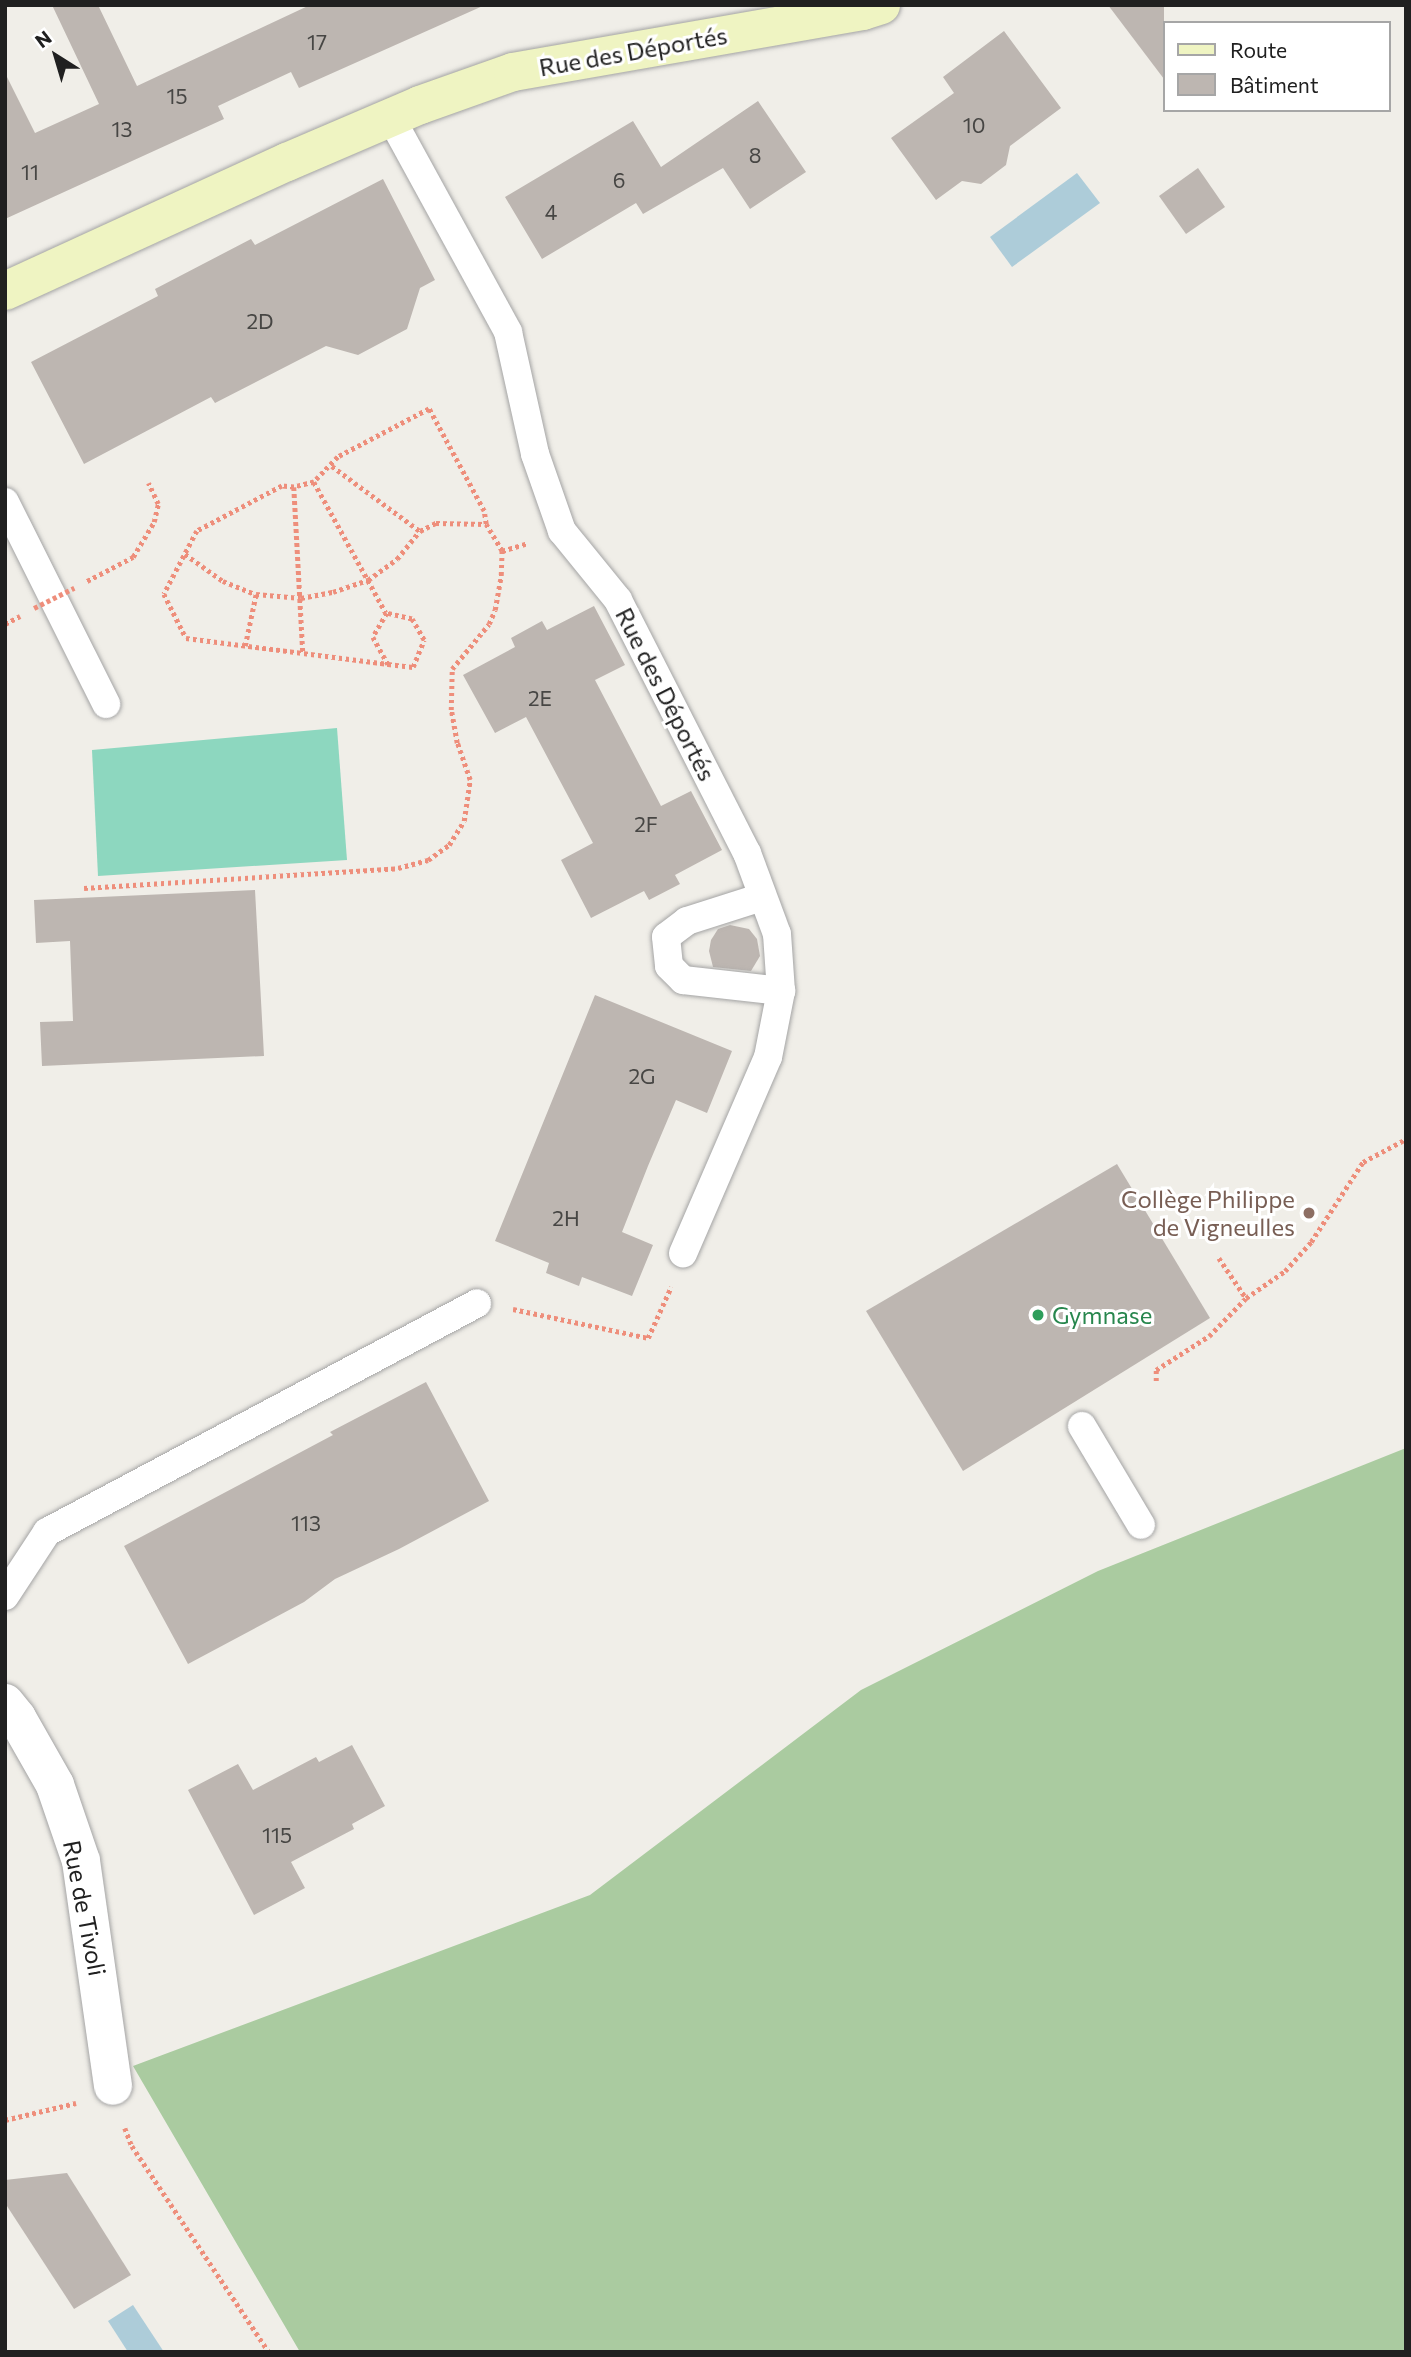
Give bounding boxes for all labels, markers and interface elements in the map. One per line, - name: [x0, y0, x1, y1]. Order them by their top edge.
- street label: Rue des Déportés: [537, 20, 729, 82]
- north arrow: [21, 21, 91, 91]
- legend: [1162, 21, 1390, 112]
- text: N: [30, 25, 56, 52]
- house number: 17: [307, 29, 327, 55]
- text: Route: [1230, 37, 1287, 62]
- text: Bâtiment: [1230, 72, 1319, 97]
- house number: 15: [166, 83, 188, 109]
- house number: 10: [963, 112, 985, 138]
- house number: 13: [112, 116, 132, 142]
- house number: 8: [749, 142, 761, 168]
- house number: 11: [21, 159, 39, 185]
- house number: 6: [613, 167, 625, 193]
- house number: 4: [545, 199, 557, 225]
- house number: 2D: [246, 308, 274, 334]
- street label: Rue des Déportés: [610, 603, 722, 785]
- house number: 2E: [528, 685, 552, 711]
- house number: 2F: [634, 811, 658, 837]
- house number: 2G: [628, 1063, 656, 1089]
- place label: Collège Philippe de Vigneulles: [1121, 1185, 1295, 1241]
- house number: 2H: [552, 1205, 580, 1231]
- marker: Collège Philippe de Vigneulles: [1301, 1205, 1317, 1221]
- place label: Gymnase: [1052, 1301, 1152, 1329]
- marker: Gymnase: [1030, 1307, 1046, 1323]
- house number: 113: [291, 1510, 321, 1536]
- house number: 115: [262, 1822, 292, 1848]
- street label: Rue de Tivoli: [58, 1838, 112, 1978]

